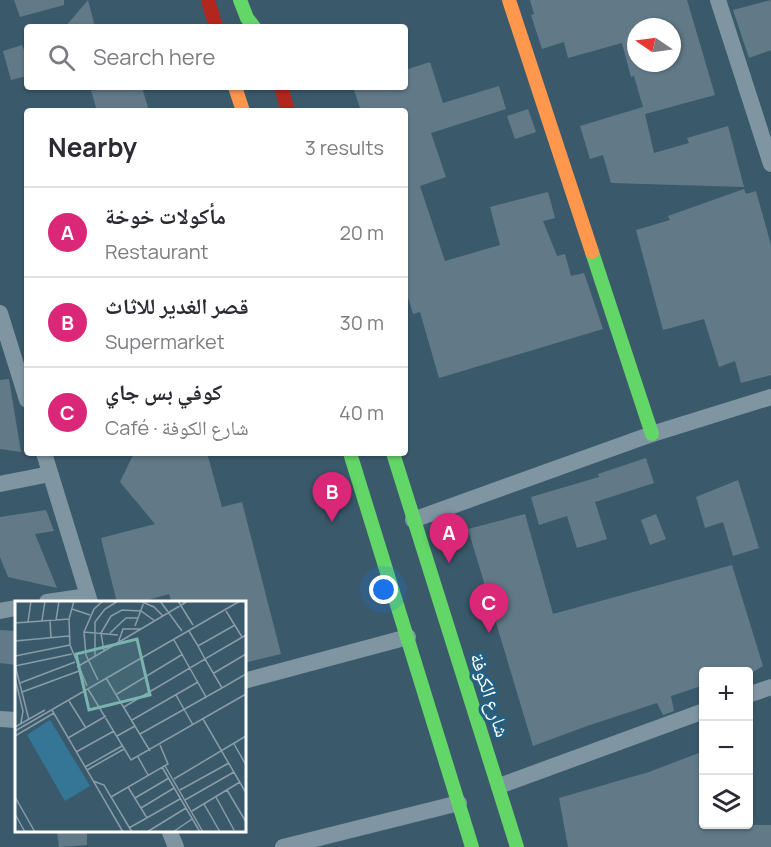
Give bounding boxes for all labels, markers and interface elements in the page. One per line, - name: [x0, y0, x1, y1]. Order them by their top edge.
- north arrow: [627, 18, 681, 72]
- search box: [24, 24, 408, 90]
- icon: search: [45, 41, 78, 74]
- text: Search here: [93, 42, 215, 72]
- text: Nearby: [48, 129, 137, 165]
- text: 3 results: [305, 134, 384, 161]
- text: مأكولات خوخة: [105, 201, 226, 231]
- text: A: [61, 219, 74, 246]
- text: 20 m: [339, 219, 384, 246]
- text: Restaurant: [105, 238, 209, 265]
- text: قصر الغدير للاثاث: [105, 291, 249, 321]
- text: B: [61, 309, 74, 336]
- text: 30 m: [340, 309, 384, 336]
- text: Supermarket: [105, 328, 225, 355]
- text: كوفي بس جاي: [105, 377, 222, 407]
- text: C: [60, 399, 75, 426]
- text: 40 m: [339, 399, 384, 426]
- text: Café · شارع الكوفة: [105, 414, 249, 441]
- pin: B: [312, 472, 352, 522]
- pin: A: [430, 514, 468, 563]
- your location: [369, 575, 398, 604]
- pin: C: [470, 584, 508, 633]
- inset map: [15, 601, 246, 832]
- street label: شارع الكوفة: [464, 649, 517, 740]
- map controls: [699, 667, 753, 829]
- button: +: [699, 667, 753, 721]
- button: −: [699, 721, 753, 775]
- button: layers: [699, 775, 753, 829]

